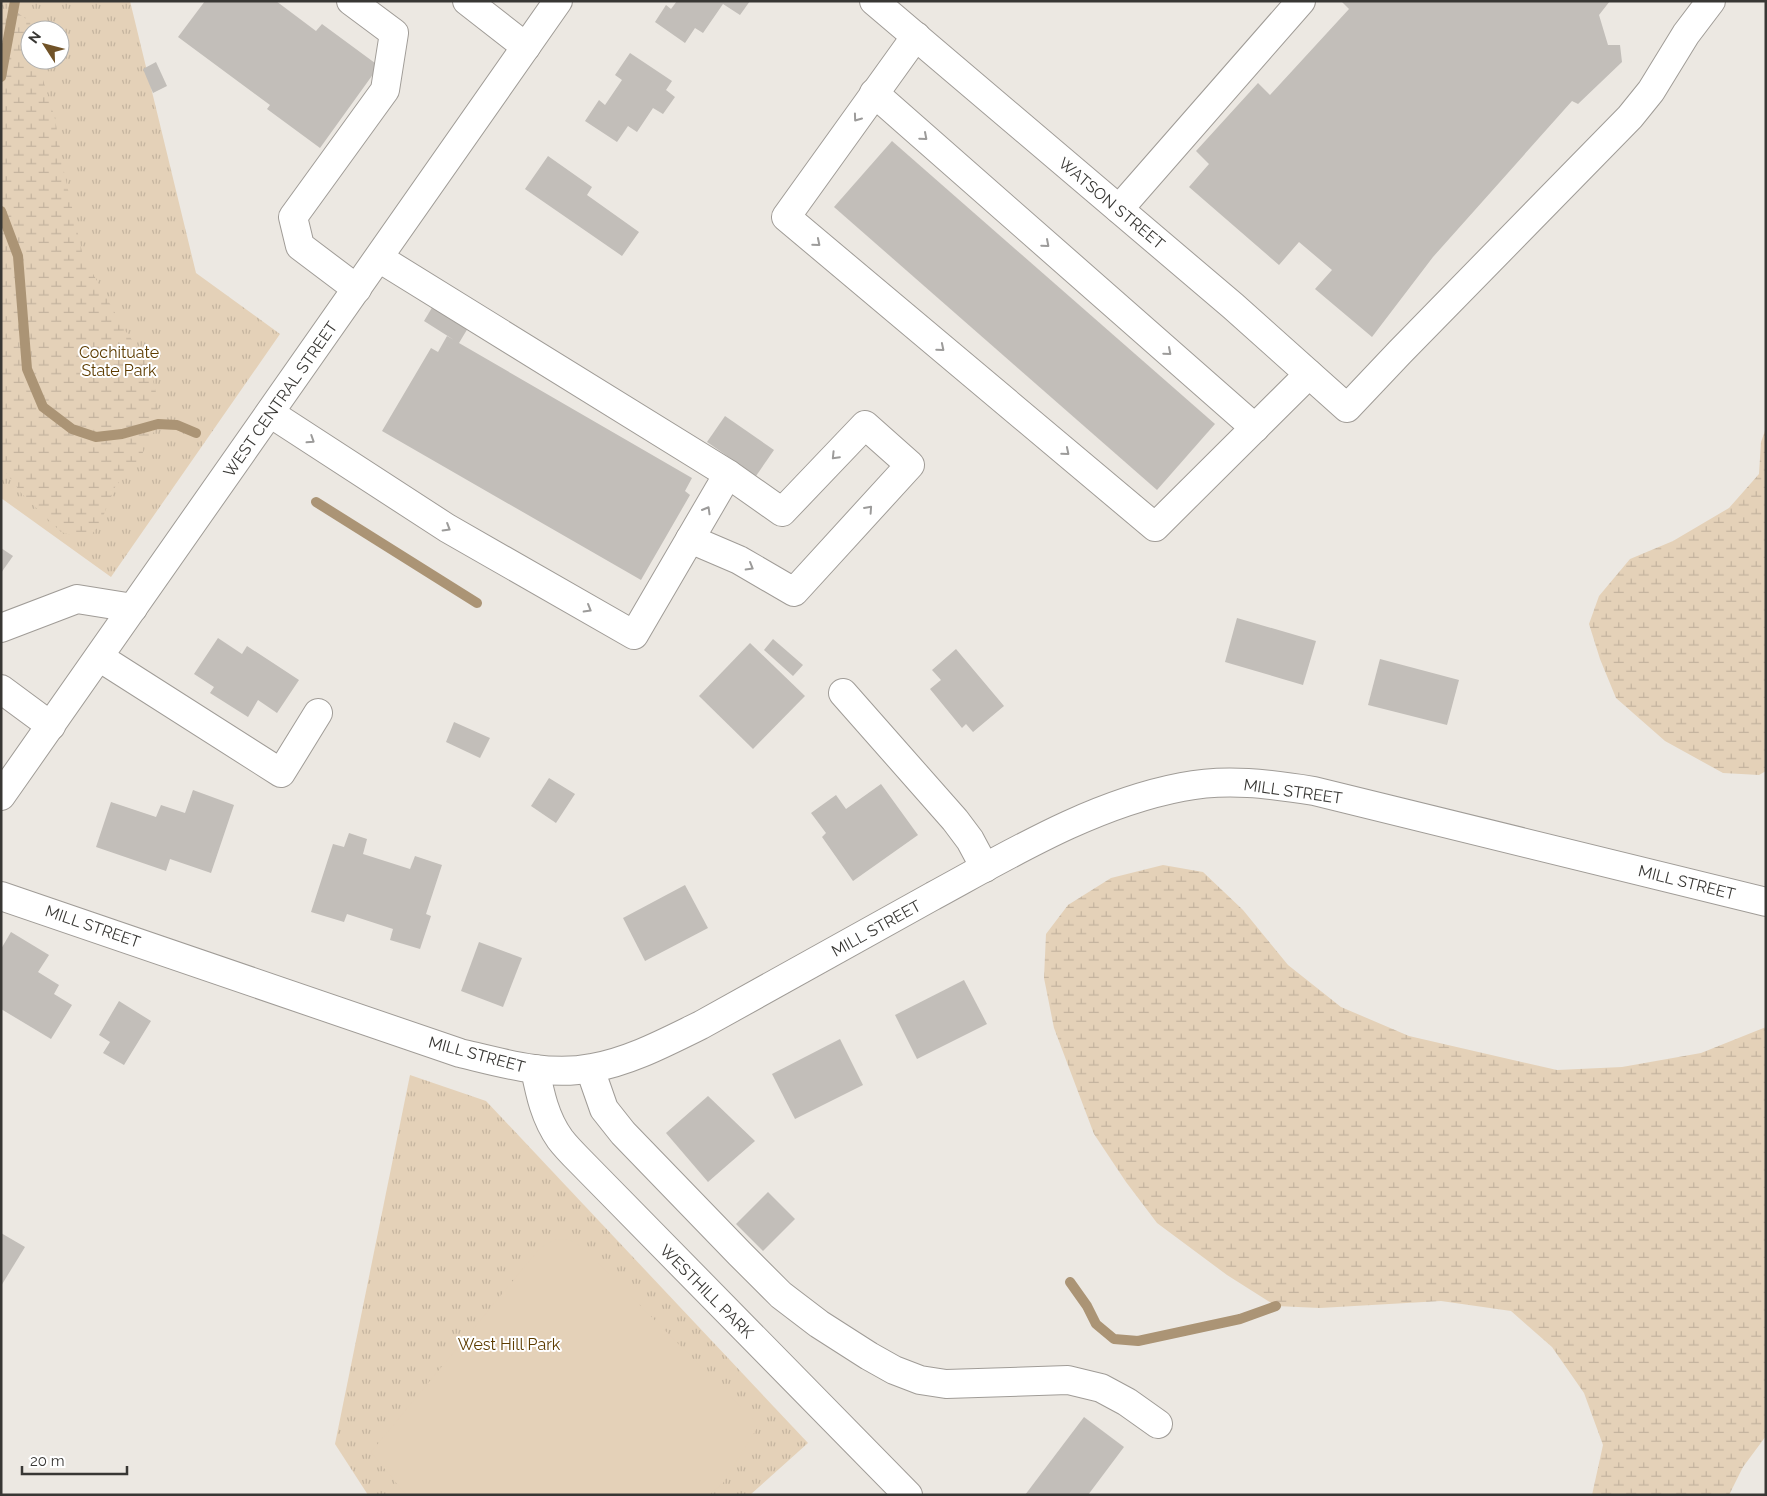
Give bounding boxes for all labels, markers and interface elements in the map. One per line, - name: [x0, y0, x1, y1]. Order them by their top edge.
- north arrow: [20, 20, 70, 70]
- text: N: [25, 28, 44, 46]
- one-way arrow: [854, 112, 862, 121]
- one-way arrow: [918, 131, 927, 140]
- street label: WATSON STREET: [1055, 153, 1169, 253]
- one-way arrow: [811, 238, 820, 246]
- one-way arrow: [1040, 239, 1049, 247]
- street label: WEST CENTRAL STREET: [219, 318, 342, 481]
- one-way arrow: [936, 342, 945, 351]
- park label: Cochituate State Park: [79, 343, 159, 380]
- one-way arrow: [1163, 346, 1172, 355]
- one-way arrow: [306, 433, 315, 443]
- one-way arrow: [1060, 447, 1069, 455]
- one-way arrow: [832, 450, 841, 459]
- one-way arrow: [701, 506, 711, 515]
- one-way arrow: [863, 506, 872, 515]
- one-way arrow: [442, 522, 451, 532]
- one-way arrow: [745, 560, 754, 570]
- one-way arrow: [583, 602, 592, 612]
- street label: MILL STREET: [1242, 775, 1344, 808]
- street label: MILL STREET: [1636, 861, 1738, 904]
- street label: MILL STREET: [828, 896, 925, 961]
- street label: MILL STREET: [43, 901, 143, 952]
- street label: MILL STREET: [426, 1032, 528, 1077]
- street label: WESTHILL PARK: [656, 1241, 758, 1343]
- park label: West Hill Park: [458, 1335, 561, 1354]
- scale bar: [22, 1444, 128, 1476]
- text: 20 m: [30, 1452, 65, 1470]

